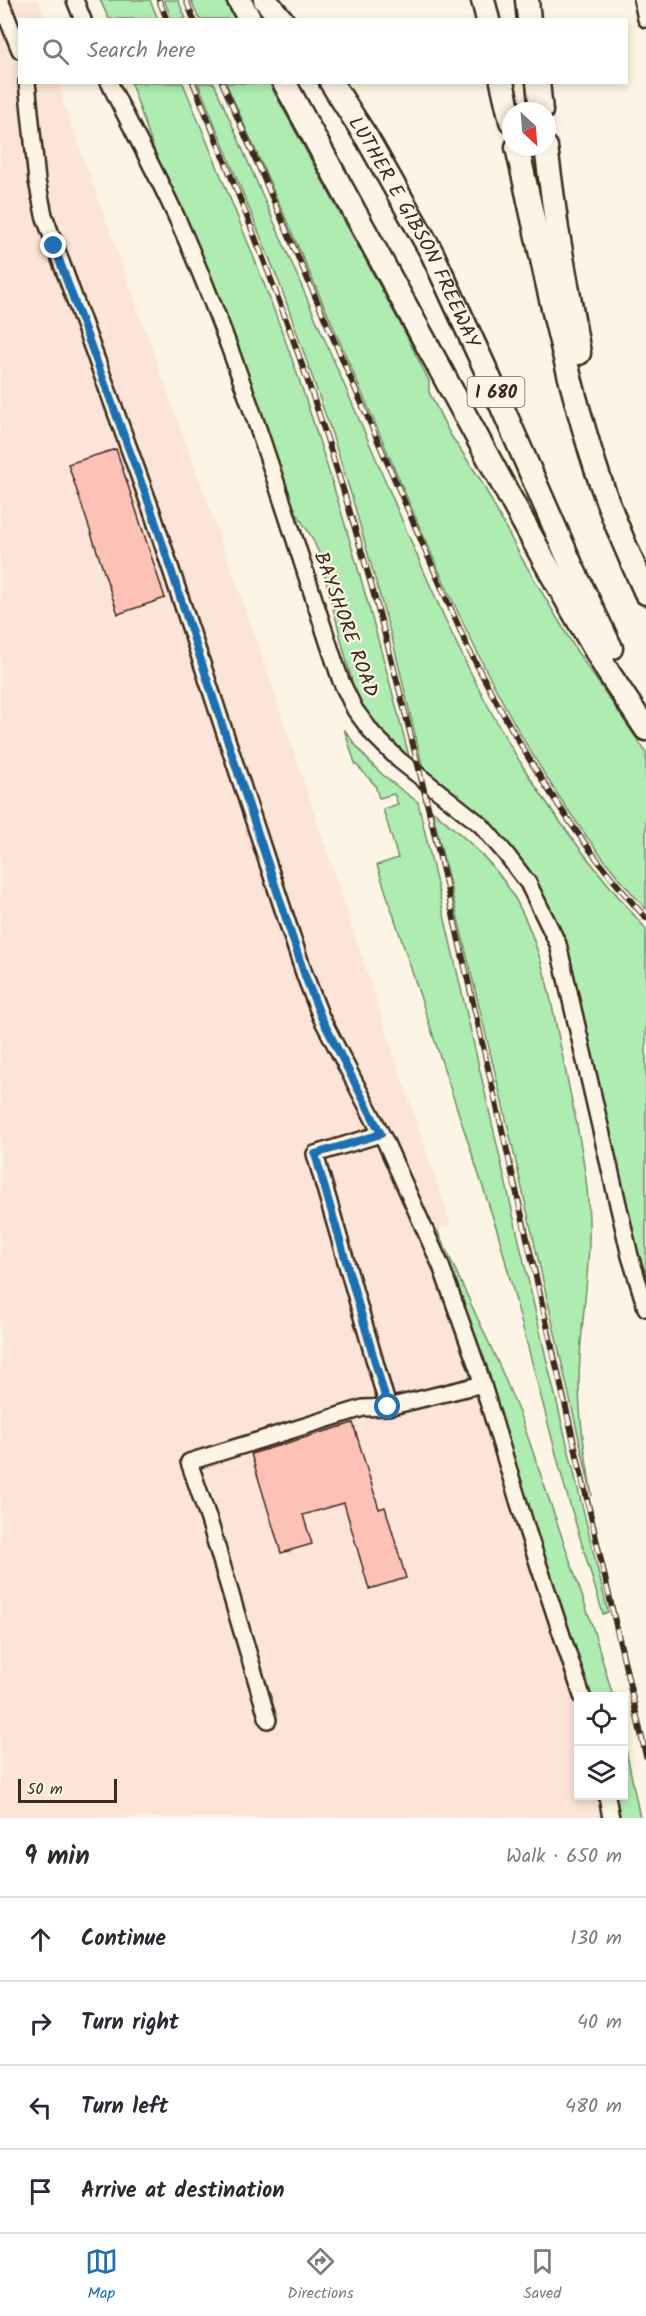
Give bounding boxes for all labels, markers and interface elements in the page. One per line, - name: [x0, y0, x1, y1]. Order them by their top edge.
- search box: [18, 18, 628, 84]
- text: Search here: [87, 34, 195, 69]
- icon: search: [39, 35, 72, 68]
- north arrow: [502, 102, 556, 156]
- street label: LUTHER E GIBSON FREEWAY: [339, 110, 488, 355]
- route end: [40, 232, 66, 258]
- road number: I 680: [468, 377, 524, 407]
- street label: BAYSHORE ROAD: [304, 547, 386, 702]
- route start: [374, 1393, 400, 1419]
- map controls: [574, 1692, 628, 1800]
- button: locate: [574, 1692, 628, 1746]
- button: layers: [574, 1746, 628, 1800]
- scale bar: [18, 1776, 117, 1804]
- text: 50 m: [27, 1777, 63, 1802]
- text: 9 min: [24, 1836, 90, 1878]
- text: Walk · 650 m: [506, 1841, 622, 1873]
- text: Continue: [81, 1922, 166, 1957]
- icon: ahead: [24, 1923, 57, 1956]
- text: 130 m: [570, 1923, 622, 1955]
- text: Turn right: [81, 2006, 179, 2041]
- icon: right: [24, 2007, 57, 2040]
- text: 40 m: [577, 2007, 622, 2039]
- text: Turn left: [81, 2090, 168, 2125]
- icon: left: [24, 2091, 57, 2124]
- text: 480 m: [565, 2091, 622, 2123]
- text: Arrive at destination: [81, 2174, 284, 2209]
- icon: arrive: [24, 2175, 57, 2208]
- tab: Map: [85, 2245, 118, 2306]
- tab: Directions: [287, 2245, 354, 2306]
- tab: Saved: [523, 2245, 561, 2306]

